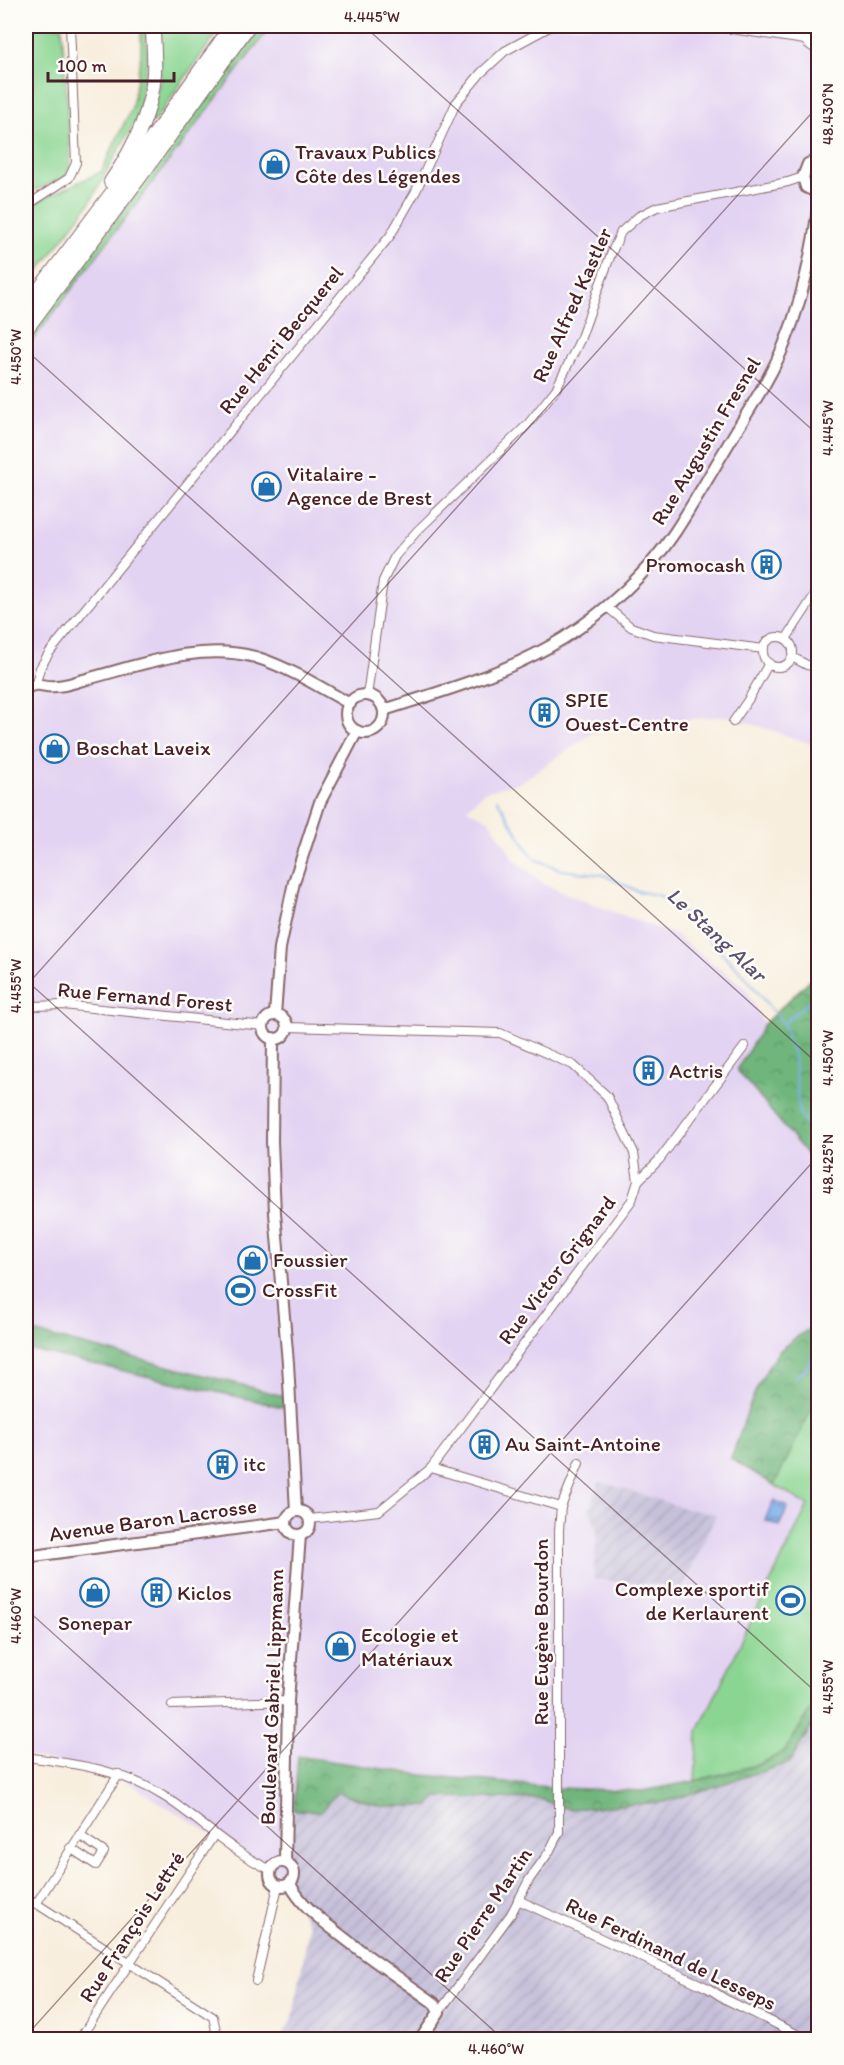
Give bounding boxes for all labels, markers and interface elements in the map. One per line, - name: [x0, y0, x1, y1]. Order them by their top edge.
- text: 4.445°W: [344, 8, 400, 26]
- scale bar: [48, 45, 174, 83]
- text: 100 m: [57, 55, 107, 77]
- text: 48.430°N: [819, 83, 837, 145]
- place label: Travaux Publics Côte des Légendes: [295, 139, 461, 188]
- shop icon: Travaux Publics Côte des Légendes: [258, 148, 290, 180]
- street label: Rue Alfred Kastler: [526, 224, 617, 386]
- street label: Rue Henri Becquerel: [213, 261, 348, 419]
- text: 4.450°W: [7, 329, 25, 385]
- street label: Rue Augustin Fresnel: [645, 352, 766, 529]
- text: 4.445°W: [819, 400, 837, 456]
- place label: Vitalaire - Agence de Brest: [287, 461, 432, 510]
- shop icon: Vitalaire - Agence de Brest: [250, 470, 282, 502]
- building icon: Promocash: [750, 549, 782, 581]
- place label: Promocash: [646, 552, 745, 577]
- place label: SPIE Ouest-Centre: [565, 687, 689, 736]
- building icon: SPIE Ouest-Centre: [528, 696, 560, 728]
- shop icon: Boschat Laveix: [39, 732, 71, 764]
- place label: Boschat Laveix: [76, 735, 211, 760]
- water label: Le Stang Alar: [661, 882, 774, 989]
- text: 4.455°W: [7, 958, 25, 1013]
- street label: Rue Fernand Forest: [57, 976, 234, 1017]
- text: 4.450°W: [819, 1030, 837, 1086]
- building icon: Actris: [632, 1055, 664, 1087]
- place label: Actris: [669, 1058, 723, 1083]
- text: 48.425°N: [819, 1134, 837, 1194]
- street label: Rue Victor Grignard: [493, 1191, 621, 1349]
- shop icon: Foussier: [236, 1244, 268, 1276]
- place label: Foussier: [273, 1247, 348, 1272]
- sports icon: CrossFit: [225, 1274, 257, 1306]
- place label: CrossFit: [262, 1277, 337, 1302]
- building icon: Au Saint-Antoine: [468, 1428, 500, 1460]
- place label: Au Saint-Antoine: [505, 1431, 661, 1456]
- building icon: itc: [206, 1448, 238, 1480]
- place label: itc: [243, 1451, 266, 1476]
- street label: Avenue Baron Lacrosse: [48, 1493, 258, 1546]
- street label: Rue Eugène Bourdon: [528, 1539, 553, 1725]
- street label: Boulevard Gabriel Lippmann: [255, 1568, 288, 1826]
- shop icon: Sonepar: [79, 1576, 111, 1608]
- place label: Complexe sportif de Kerlaurent: [615, 1576, 769, 1625]
- building icon: Kiclos: [140, 1577, 172, 1609]
- place label: Kiclos: [177, 1580, 232, 1605]
- sports icon: Complexe sportif de Kerlaurent: [774, 1585, 806, 1617]
- text: 4.460°W: [7, 1588, 25, 1644]
- place label: Sonepar: [58, 1610, 133, 1635]
- place label: Ecologie et Matériaux: [361, 1622, 459, 1671]
- shop icon: Ecologie et Matériaux: [324, 1631, 356, 1663]
- text: 4.455°W: [819, 1659, 837, 1714]
- street label: Rue Pierre Martin: [428, 1842, 537, 1987]
- street label: Rue François Lettré: [74, 1847, 190, 2007]
- street label: Rue Ferdinand de Lesseps: [562, 1892, 781, 2015]
- text: 4.460°W: [468, 2040, 524, 2058]

